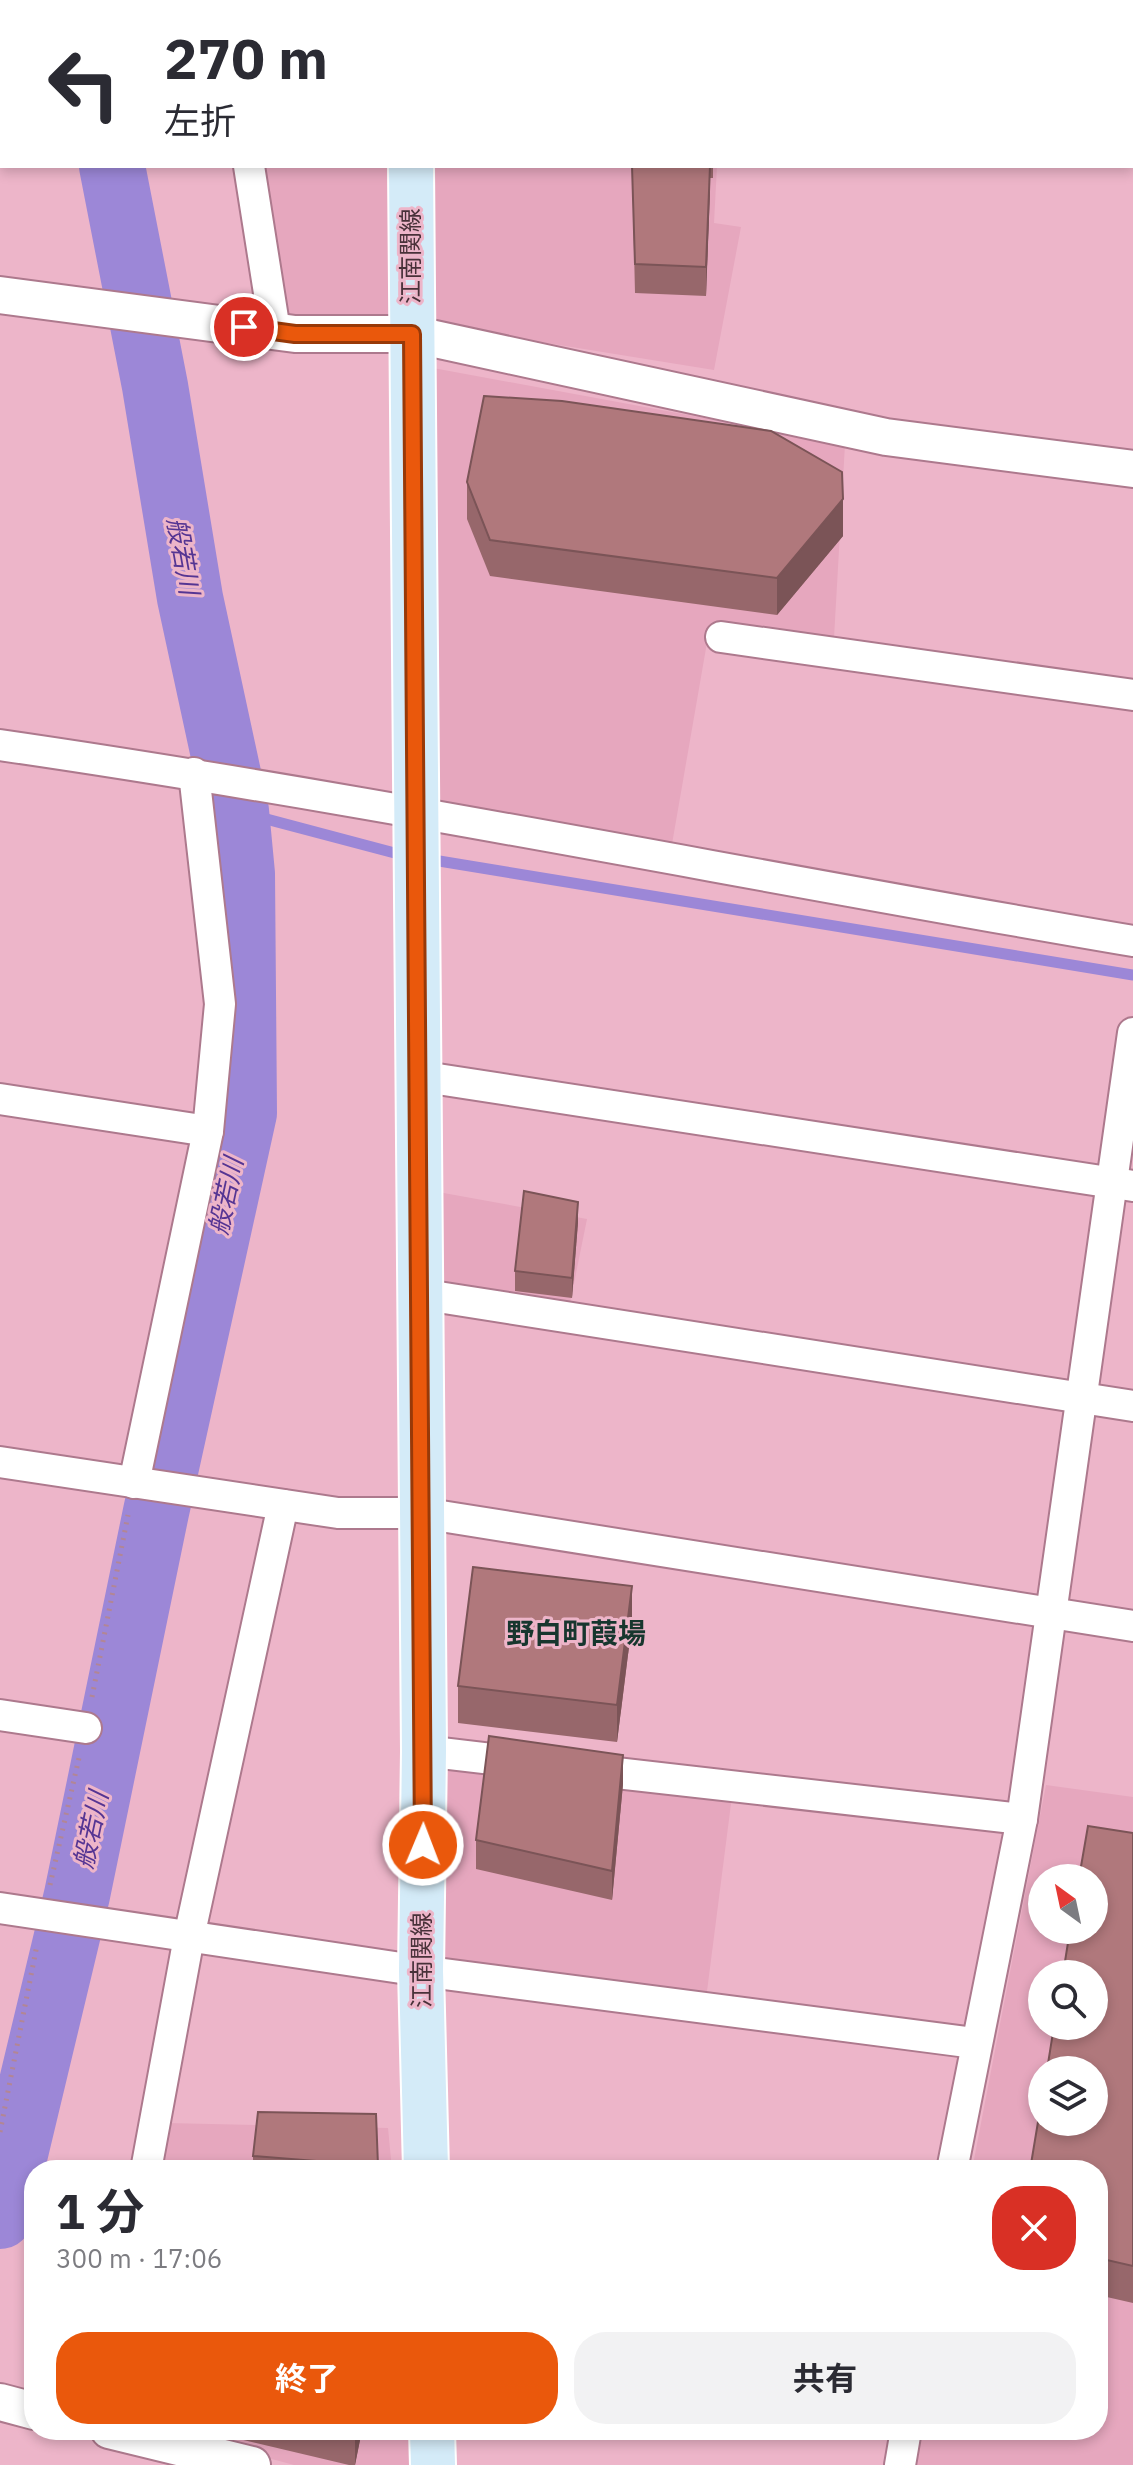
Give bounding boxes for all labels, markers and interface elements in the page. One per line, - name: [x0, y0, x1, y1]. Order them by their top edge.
- text: 270 m: [164, 22, 328, 94]
- icon: left: [32, 32, 136, 136]
- text: 左折: [164, 97, 236, 144]
- street label: 江南関線: [394, 208, 426, 304]
- pin: [210, 293, 278, 361]
- icon: arrive: [222, 305, 266, 349]
- water label: 般若川: [160, 514, 208, 600]
- water label: 般若川: [200, 1151, 250, 1237]
- district label: 野白町葭場: [506, 1614, 646, 1651]
- water label: 般若川: [65, 1785, 115, 1871]
- position arrow: [381, 1803, 465, 1887]
- north arrow: [1028, 1864, 1108, 1944]
- map controls: [1028, 1864, 1108, 2136]
- street label: 江南関線: [405, 1912, 437, 2008]
- button: search: [1028, 1960, 1108, 2040]
- button: layers: [1028, 2056, 1108, 2136]
- text: 1 分: [56, 2180, 144, 2242]
- button: close: [992, 2186, 1076, 2270]
- text: 300 m · 17:06: [56, 2241, 222, 2275]
- button: 終了: [56, 2332, 558, 2424]
- button: 共有: [574, 2332, 1076, 2424]

